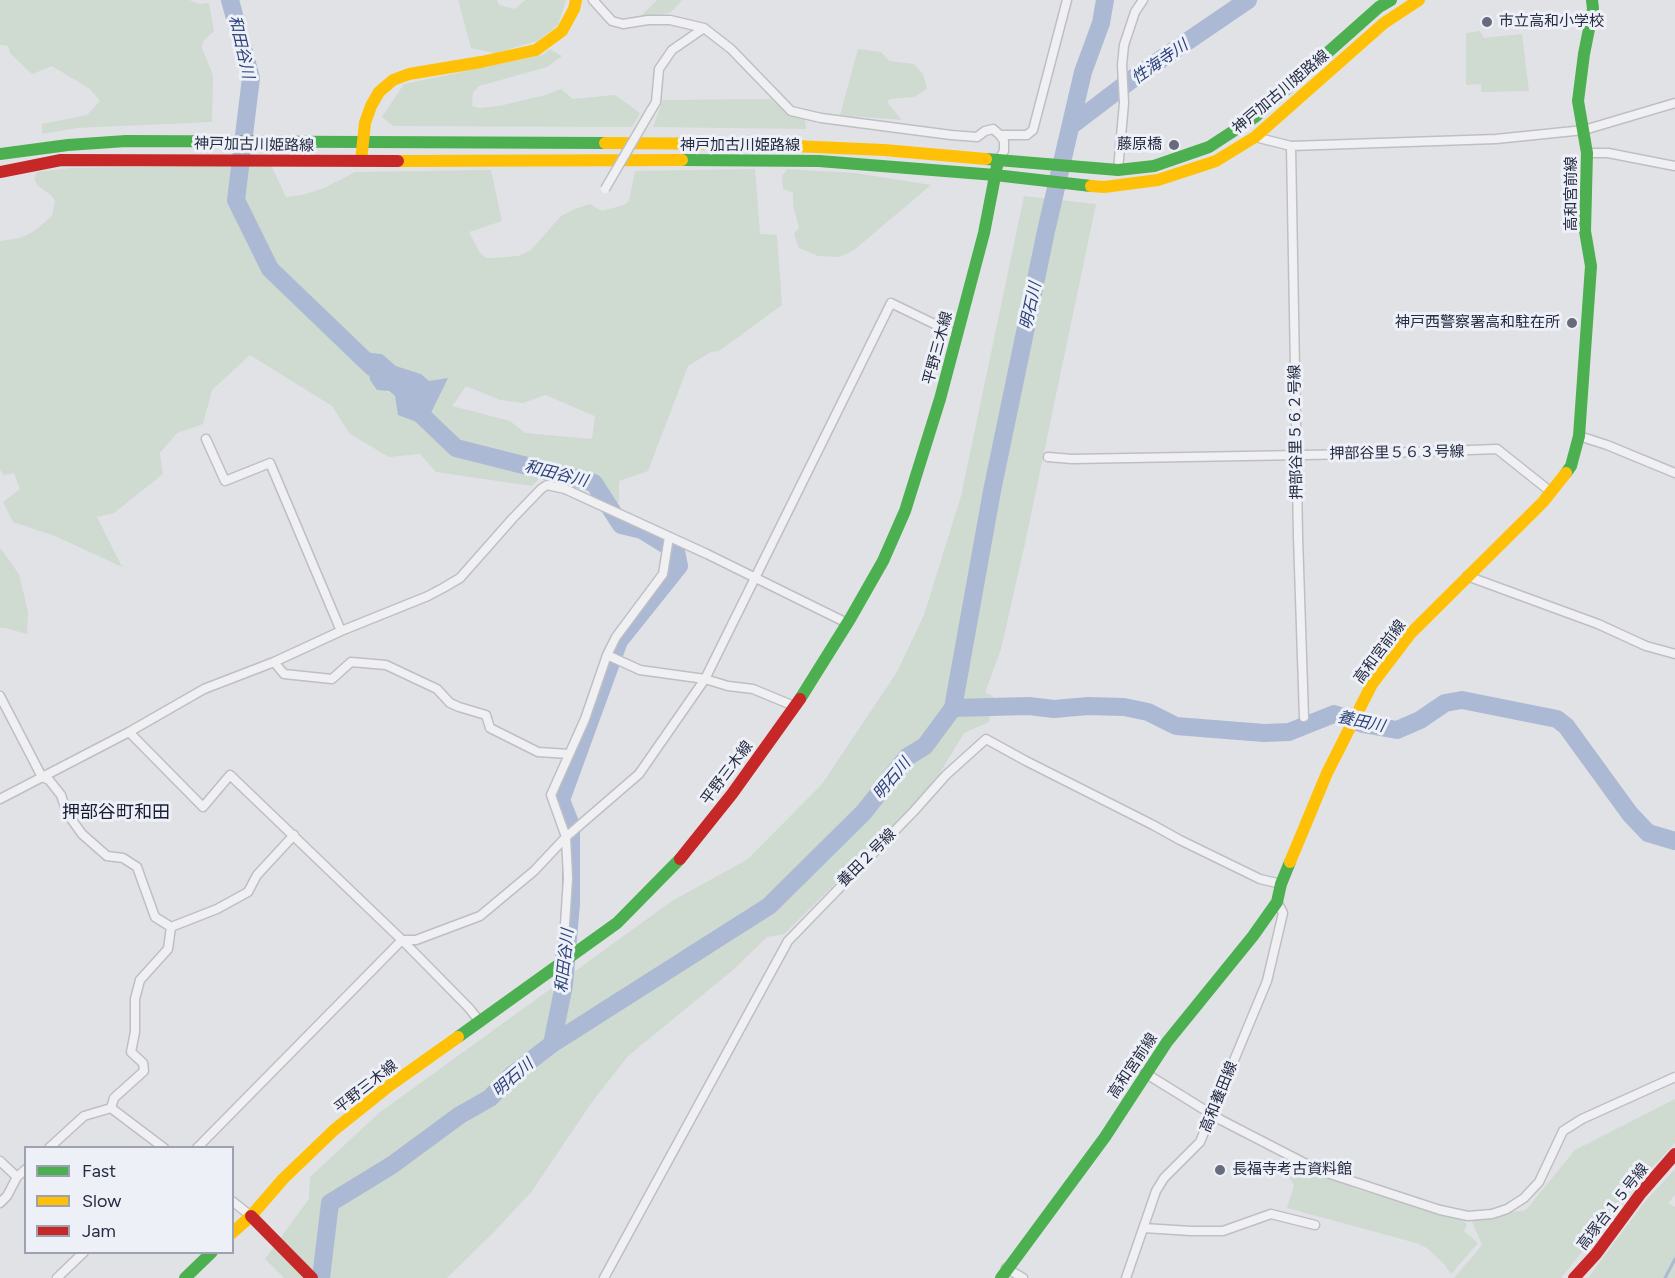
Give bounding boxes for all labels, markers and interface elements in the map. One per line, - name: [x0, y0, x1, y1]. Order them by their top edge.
- place label: 市立高和小学校: [1499, 13, 1604, 31]
- water label: 和田谷川: [224, 14, 258, 80]
- marker: 市立高和小学校: [1480, 15, 1494, 29]
- water label: 性海寺川: [1128, 36, 1192, 88]
- street label: 神戸加古川姫路線: [1229, 47, 1333, 137]
- street label: 神戸加古川姫路線: [194, 135, 314, 155]
- place label: 藤原橋: [1117, 136, 1162, 154]
- street label: 神戸加古川姫路線: [680, 137, 800, 155]
- marker: 藤原橋: [1167, 138, 1181, 152]
- street label: 高和宮前線: [1563, 157, 1581, 231]
- water label: 明石川: [1017, 281, 1045, 331]
- street label: 平野三木線: [920, 309, 956, 387]
- place label: 神戸西警察署高和駐在所: [1395, 314, 1560, 332]
- marker: 神戸西警察署高和駐在所: [1565, 316, 1579, 330]
- street label: 押部谷里５６２号線: [1286, 364, 1306, 500]
- street label: 押部谷里５６３号線: [1329, 443, 1465, 463]
- water label: 和田谷川: [523, 457, 589, 491]
- street label: 高和宮前線: [1350, 617, 1410, 687]
- water label: 養田川: [1336, 708, 1386, 736]
- street label: 平野三木線: [697, 738, 757, 808]
- water label: 明石川: [869, 754, 915, 804]
- district label: 押部谷町和田: [62, 802, 170, 824]
- street label: 養田２号線: [834, 825, 900, 891]
- water label: 和田谷川: [552, 928, 578, 994]
- street label: 高和宮前線: [1105, 1030, 1161, 1102]
- water label: 明石川: [489, 1055, 537, 1101]
- street label: 平野三木線: [331, 1057, 401, 1117]
- street label: 高和養田線: [1197, 1059, 1241, 1135]
- legend: [24, 1146, 234, 1254]
- text: Fast: [82, 1160, 116, 1182]
- street label: 高塚台１５号線: [1574, 1160, 1652, 1254]
- place label: 長福寺考古資料館: [1232, 1161, 1352, 1179]
- marker: 長福寺考古資料館: [1213, 1163, 1227, 1177]
- text: Slow: [82, 1190, 121, 1212]
- text: Jam: [82, 1220, 116, 1242]

